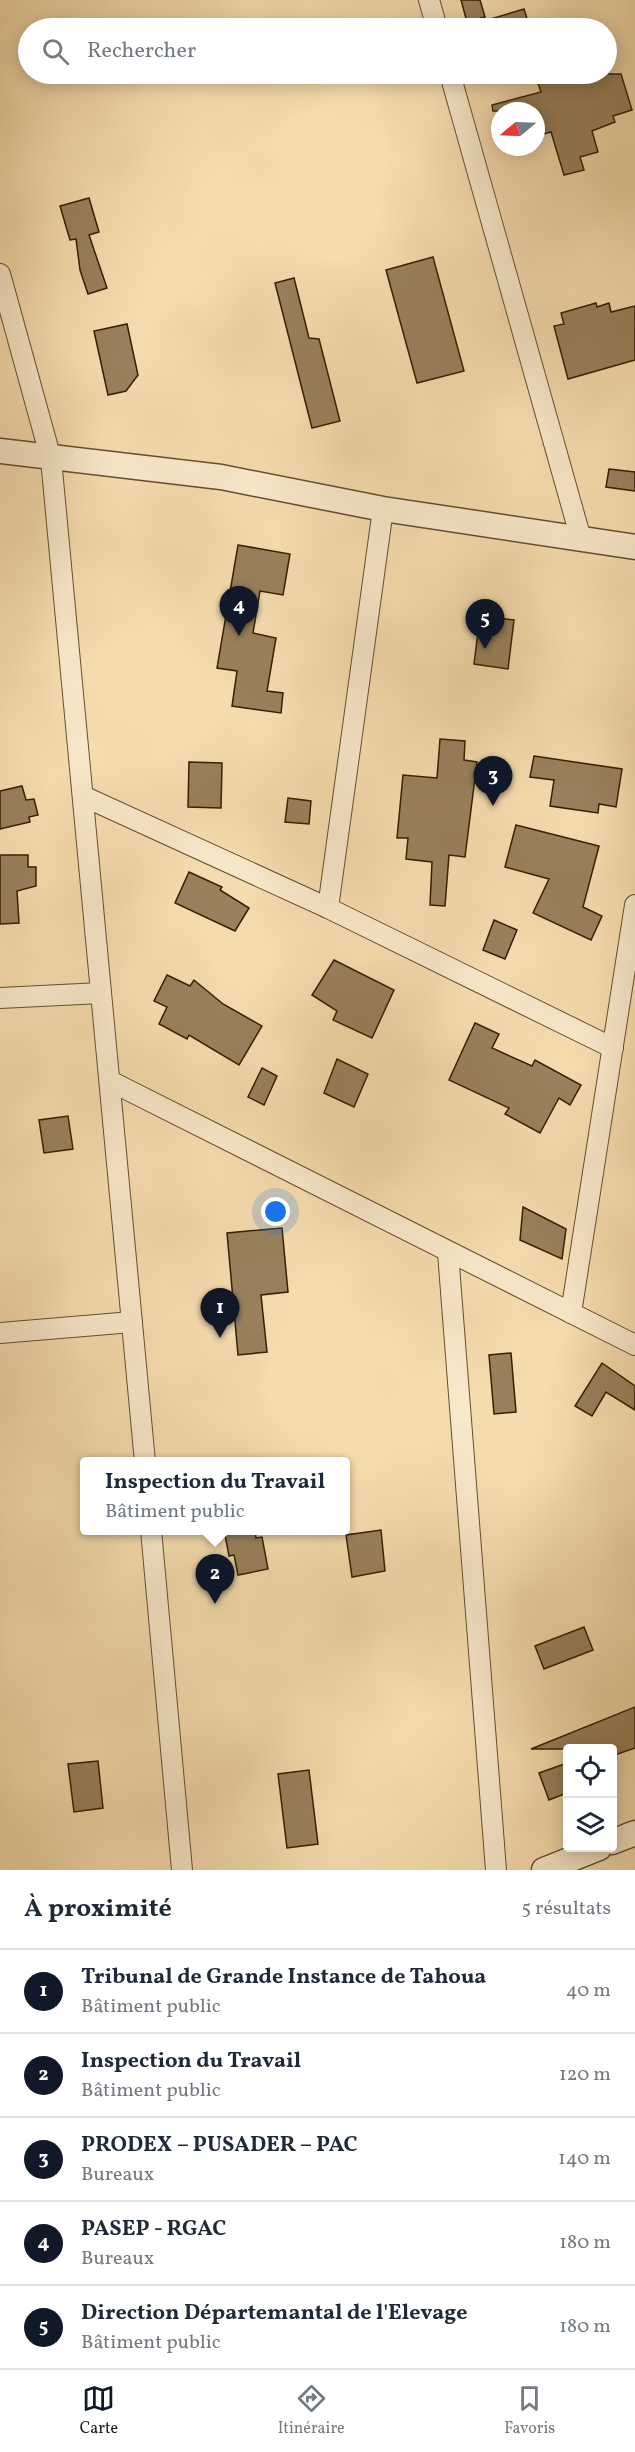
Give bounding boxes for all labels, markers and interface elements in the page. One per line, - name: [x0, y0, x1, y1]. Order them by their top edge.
- search box: [18, 18, 617, 84]
- icon: search: [39, 35, 72, 68]
- text: Rechercher: [87, 36, 196, 67]
- north arrow: [491, 102, 545, 156]
- pin: 4: [220, 586, 258, 636]
- pin: 5: [466, 600, 504, 649]
- pin: 3: [474, 756, 512, 806]
- your location: [261, 1197, 290, 1226]
- pin: 1: [200, 1288, 240, 1338]
- popup: [80, 1457, 350, 1535]
- text: Inspection du Travail: [105, 1467, 325, 1498]
- text: Bâtiment public: [105, 1498, 245, 1526]
- pin: 2: [196, 1554, 234, 1604]
- map controls: [563, 1744, 617, 1852]
- button: locate: [563, 1744, 617, 1798]
- button: layers: [563, 1798, 617, 1852]
- text: À proximité: [24, 1891, 172, 1927]
- text: 5 résultats: [521, 1895, 611, 1923]
- text: Tribunal de Grande Instance de Tahoua: [81, 1962, 486, 1993]
- text: 1: [39, 1977, 48, 2005]
- text: 40 m: [566, 1977, 611, 2005]
- text: Bâtiment public: [81, 1993, 221, 2021]
- text: Inspection du Travail: [81, 2046, 301, 2077]
- text: 2: [38, 2061, 49, 2089]
- text: 120 m: [559, 2061, 611, 2089]
- text: Bâtiment public: [81, 2077, 221, 2105]
- text: PRODEX – PUSADER – PAC: [81, 2130, 358, 2161]
- text: 3: [38, 2145, 49, 2173]
- text: 140 m: [558, 2145, 611, 2173]
- text: Bureaux: [81, 2161, 154, 2189]
- text: PASEP - RGAC: [81, 2214, 226, 2245]
- text: 4: [37, 2229, 50, 2257]
- text: 180 m: [559, 2229, 611, 2257]
- text: Bureaux: [81, 2245, 154, 2273]
- text: Direction Départemantal de l'Elevage: [81, 2298, 468, 2329]
- text: 5: [39, 2313, 48, 2341]
- text: 180 m: [559, 2313, 611, 2341]
- text: Bâtiment public: [81, 2329, 221, 2357]
- tab: Carte: [80, 2382, 118, 2440]
- tab: Itinéraire: [278, 2382, 345, 2440]
- tab: Favoris: [504, 2382, 555, 2440]

